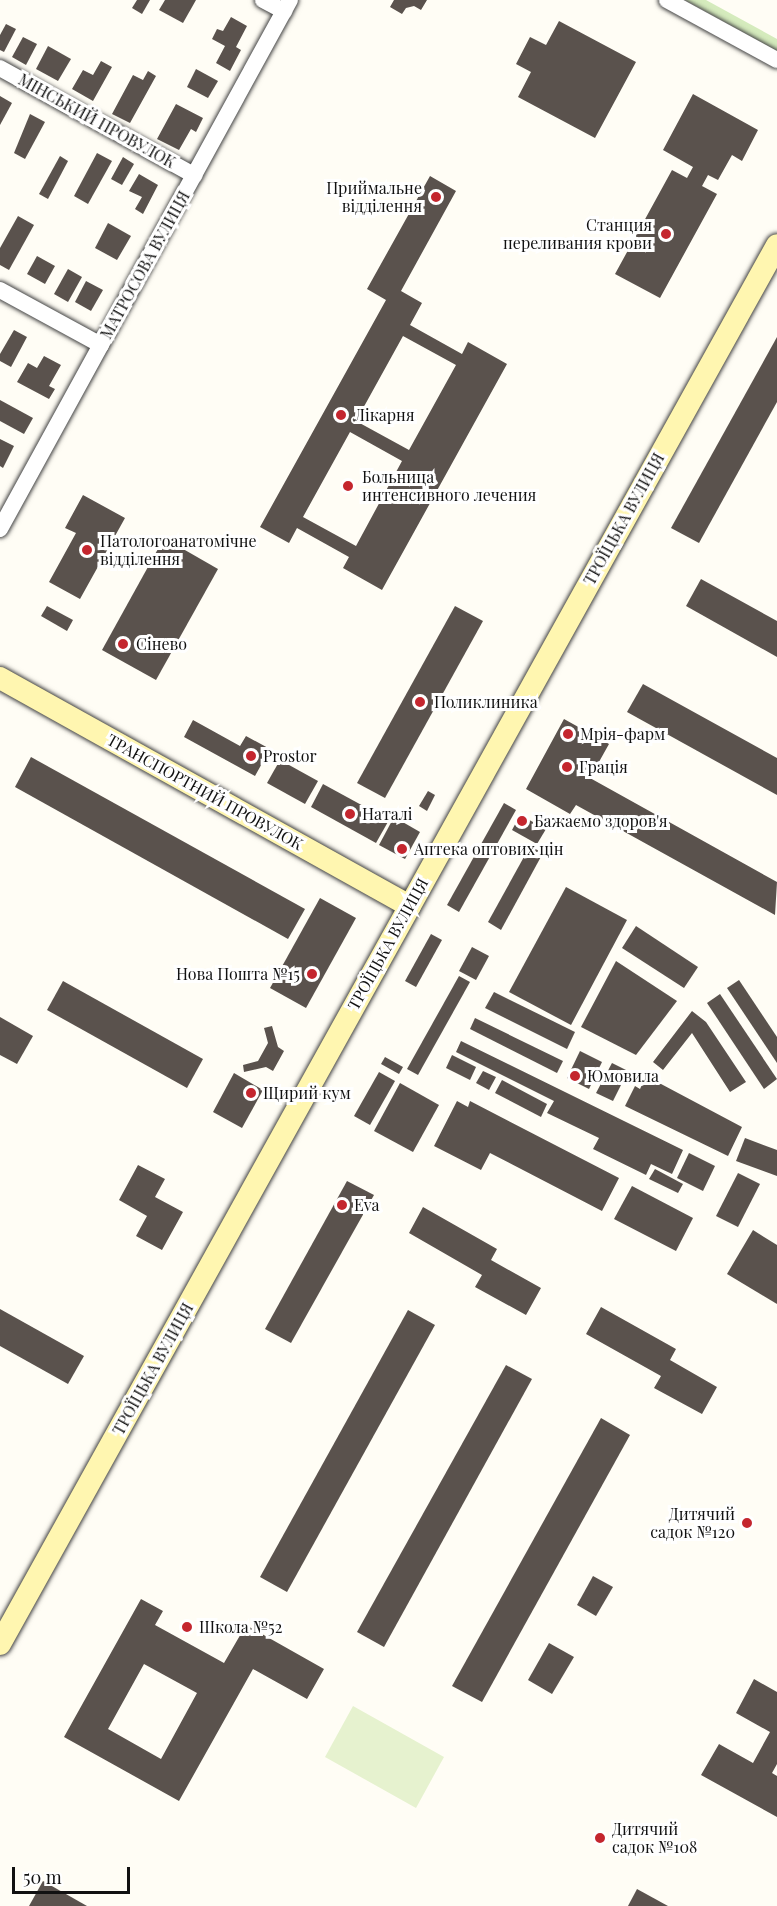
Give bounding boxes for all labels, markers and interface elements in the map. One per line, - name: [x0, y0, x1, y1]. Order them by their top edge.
- street label: МІНСЬКИЙ ПРОВУЛОК: [15, 70, 179, 172]
- place label: Приймальне відділення: [326, 178, 422, 216]
- street label: МАТРОСОВА ВУЛИЦЯ: [96, 188, 194, 342]
- marker: Приймальне відділення: [427, 188, 445, 206]
- place label: Станция переливания крови: [503, 215, 652, 253]
- marker: Станция переливания крови: [657, 225, 675, 243]
- place label: Лікарня: [354, 405, 414, 425]
- marker: Лікарня: [332, 406, 350, 424]
- street label: ТРОЇЦЬКА ВУЛИЦЯ: [580, 450, 668, 588]
- place label: Больница интенсивного лечения: [362, 467, 536, 505]
- marker: Больница интенсивного лечения: [339, 477, 357, 495]
- place label: Патологоанатомічне відділення: [100, 531, 257, 569]
- marker: Патологоанатомічне відділення: [78, 541, 96, 559]
- place label: Сінево: [136, 634, 187, 654]
- marker: Сінево: [114, 635, 132, 653]
- place label: Поликлиника: [434, 692, 538, 712]
- marker: Поликлиника: [411, 693, 429, 711]
- place label: Мрія-фарм: [580, 724, 665, 744]
- marker: Мрія-фарм: [561, 727, 575, 741]
- street label: ТРАНСПОРТНИЙ ПРОВУЛОК: [104, 730, 306, 854]
- place label: Prostor: [263, 746, 317, 766]
- marker: Prostor: [244, 749, 258, 763]
- place label: Грація: [579, 757, 628, 777]
- marker: Грація: [560, 760, 574, 774]
- place label: Наталі: [362, 804, 413, 824]
- marker: Наталі: [343, 807, 357, 821]
- place label: Бажаємо здоров'я: [534, 811, 668, 831]
- marker: Бажаємо здоров'я: [515, 814, 529, 828]
- place label: Аптека оптових цін: [414, 839, 563, 859]
- marker: Аптека оптових цін: [395, 842, 409, 856]
- street label: ТРОЇЦЬКА ВУЛИЦЯ: [344, 875, 432, 1013]
- place label: Нова Пошта №15: [176, 964, 300, 984]
- marker: Нова Пошта №15: [305, 967, 319, 981]
- place label: Юмовила: [587, 1066, 659, 1086]
- marker: Юмовила: [568, 1069, 582, 1083]
- place label: Щирий кум: [263, 1083, 351, 1103]
- marker: Щирий кум: [244, 1086, 258, 1100]
- place label: Eva: [354, 1195, 379, 1215]
- marker: Eva: [335, 1198, 349, 1212]
- street label: ТРОЇЦЬКА ВУЛИЦЯ: [109, 1300, 197, 1438]
- place label: Дитячий садок №120: [650, 1504, 735, 1542]
- marker: Дитячий садок №120: [740, 1516, 754, 1530]
- place label: Школа №52: [199, 1617, 282, 1637]
- marker: Школа №52: [180, 1620, 194, 1634]
- place label: Дитячий садок №108: [612, 1819, 697, 1857]
- marker: Дитячий садок №108: [593, 1831, 607, 1845]
- scale bar: [15, 1855, 134, 1893]
- text: 50 m: [23, 1865, 62, 1889]

